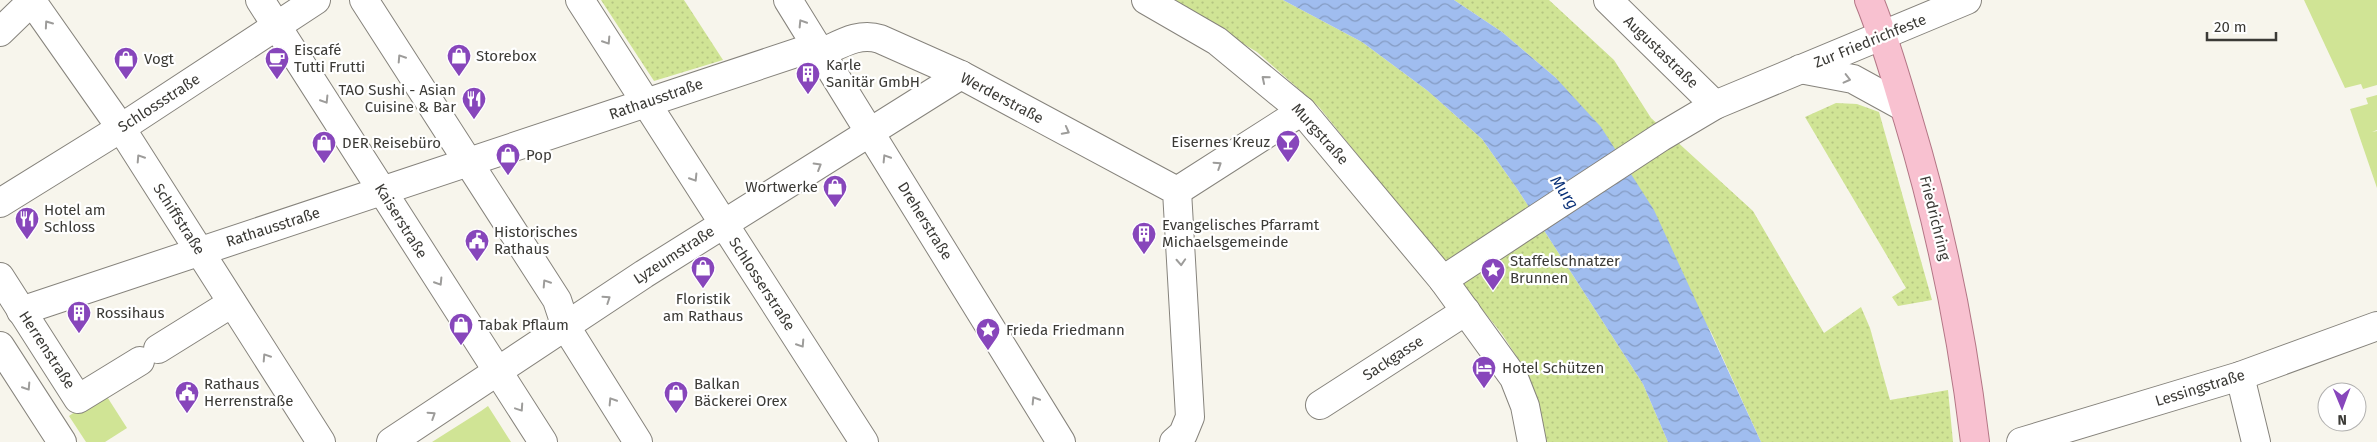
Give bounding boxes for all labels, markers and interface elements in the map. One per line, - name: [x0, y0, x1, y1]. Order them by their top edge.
- street label: Zur Friedrichfeste: [1811, 10, 1929, 72]
- scale bar: [2207, 10, 2276, 42]
- street label: Augustastraße: [1620, 12, 1702, 92]
- text: 20 m: [2214, 18, 2247, 36]
- one-way arrow: [799, 19, 808, 28]
- one-way arrow: [45, 20, 54, 30]
- one-way arrow: [600, 36, 610, 45]
- place label: Eiscafé Tutti Frutti: [294, 41, 365, 76]
- shop icon: Storebox: [446, 43, 472, 77]
- shop icon: Vogt: [113, 46, 139, 80]
- cafe icon: Eiscafé Tutti Frutti: [264, 46, 290, 80]
- place label: Storebox: [476, 47, 537, 65]
- place label: Vogt: [144, 50, 175, 68]
- one-way arrow: [397, 55, 407, 64]
- place label: Karle Sanitär GmbH: [826, 56, 920, 91]
- building icon: Karle Sanitär GmbH: [795, 61, 821, 95]
- street label: Werderstraße: [957, 69, 1047, 127]
- street label: Schlossstraße: [115, 70, 203, 136]
- one-way arrow: [1843, 73, 1852, 84]
- street label: Rathausstraße: [607, 75, 705, 123]
- one-way arrow: [1262, 77, 1271, 85]
- place label: TAO Sushi - Asian Cuisine & Bar: [338, 81, 456, 116]
- restaurant icon: TAO Sushi - Asian Cuisine & Bar: [461, 86, 487, 120]
- one-way arrow: [318, 94, 328, 103]
- street label: Murgstraße: [1288, 100, 1352, 168]
- one-way arrow: [1061, 125, 1070, 135]
- bar icon: Eisernes Kreuz: [1275, 129, 1301, 163]
- shop icon: DER Reisebüro: [311, 130, 337, 164]
- place label: Eisernes Kreuz: [1171, 133, 1270, 151]
- place label: DER Reisebüro: [342, 134, 441, 152]
- shop icon: Pop: [495, 142, 521, 176]
- place label: Pop: [526, 146, 552, 164]
- one-way arrow: [137, 154, 146, 164]
- one-way arrow: [883, 154, 893, 163]
- one-way arrow: [1213, 161, 1222, 171]
- one-way arrow: [813, 162, 822, 172]
- one-way arrow: [688, 172, 698, 181]
- water label: Murg: [1547, 172, 1583, 213]
- shop icon: Wortwerke: [822, 174, 848, 208]
- street label: Friedrichring: [1916, 174, 1954, 262]
- place label: Wortwerke: [745, 178, 818, 196]
- street label: Dreherstraße: [894, 179, 956, 263]
- street label: Schiffstraße: [149, 180, 209, 258]
- street label: Kaiserstraße: [371, 180, 431, 262]
- place label: Hotel am Schloss: [44, 201, 106, 236]
- street label: Rathausstraße: [224, 203, 322, 251]
- restaurant icon: Hotel am Schloss: [14, 206, 40, 240]
- place label: Evangelisches Pfarramt Michaelsgemeinde: [1162, 216, 1320, 251]
- building icon: Evangelisches Pfarramt Michaelsgemeinde: [1131, 221, 1157, 255]
- street label: Lyzeumstraße: [630, 222, 718, 288]
- place label: Historisches Rathaus: [494, 223, 578, 258]
- public building icon: Historisches Rathaus: [464, 228, 490, 262]
- street label: Schlosserstraße: [725, 234, 799, 334]
- place label: Staffelschnatzer Brunnen: [1510, 252, 1620, 287]
- shop icon: Floristik am Rathaus: [690, 255, 716, 289]
- place icon: Staffelschnatzer Brunnen: [1480, 257, 1506, 291]
- one-way arrow: [1176, 258, 1187, 266]
- one-way arrow: [433, 276, 443, 285]
- one-way arrow: [543, 279, 552, 288]
- place label: Floristik am Rathaus: [663, 290, 743, 325]
- one-way arrow: [601, 296, 611, 305]
- building icon: Rossihaus: [66, 300, 92, 334]
- place label: Rossihaus: [96, 304, 164, 322]
- street label: Herrenstraße: [15, 308, 79, 392]
- shop icon: Tabak Pflaum: [448, 312, 474, 346]
- place label: Tabak Pflaum: [478, 316, 569, 334]
- place icon: Frieda Friedmann: [975, 317, 1001, 351]
- place label: Frieda Friedmann: [1006, 321, 1125, 339]
- street label: Sackgasse: [1359, 332, 1427, 384]
- one-way arrow: [795, 338, 804, 348]
- one-way arrow: [263, 353, 272, 362]
- hotel icon: Hotel Schützen: [1471, 355, 1497, 389]
- place label: Hotel Schützen: [1502, 359, 1604, 377]
- street label: Lessingstraße: [2153, 366, 2247, 410]
- place label: Rathaus Herrenstraße: [204, 375, 293, 410]
- place label: Balkan Bäckerei Orex: [694, 375, 788, 410]
- public building icon: Rathaus Herrenstraße: [174, 380, 200, 414]
- shop icon: Balkan Bäckerei Orex: [663, 380, 689, 414]
- one-way arrow: [20, 382, 30, 391]
- north arrow: [2317, 382, 2367, 432]
- one-way arrow: [609, 397, 619, 406]
- one-way arrow: [1032, 397, 1042, 406]
- one-way arrow: [514, 402, 523, 411]
- text: N: [2337, 411, 2347, 428]
- one-way arrow: [427, 412, 436, 422]

